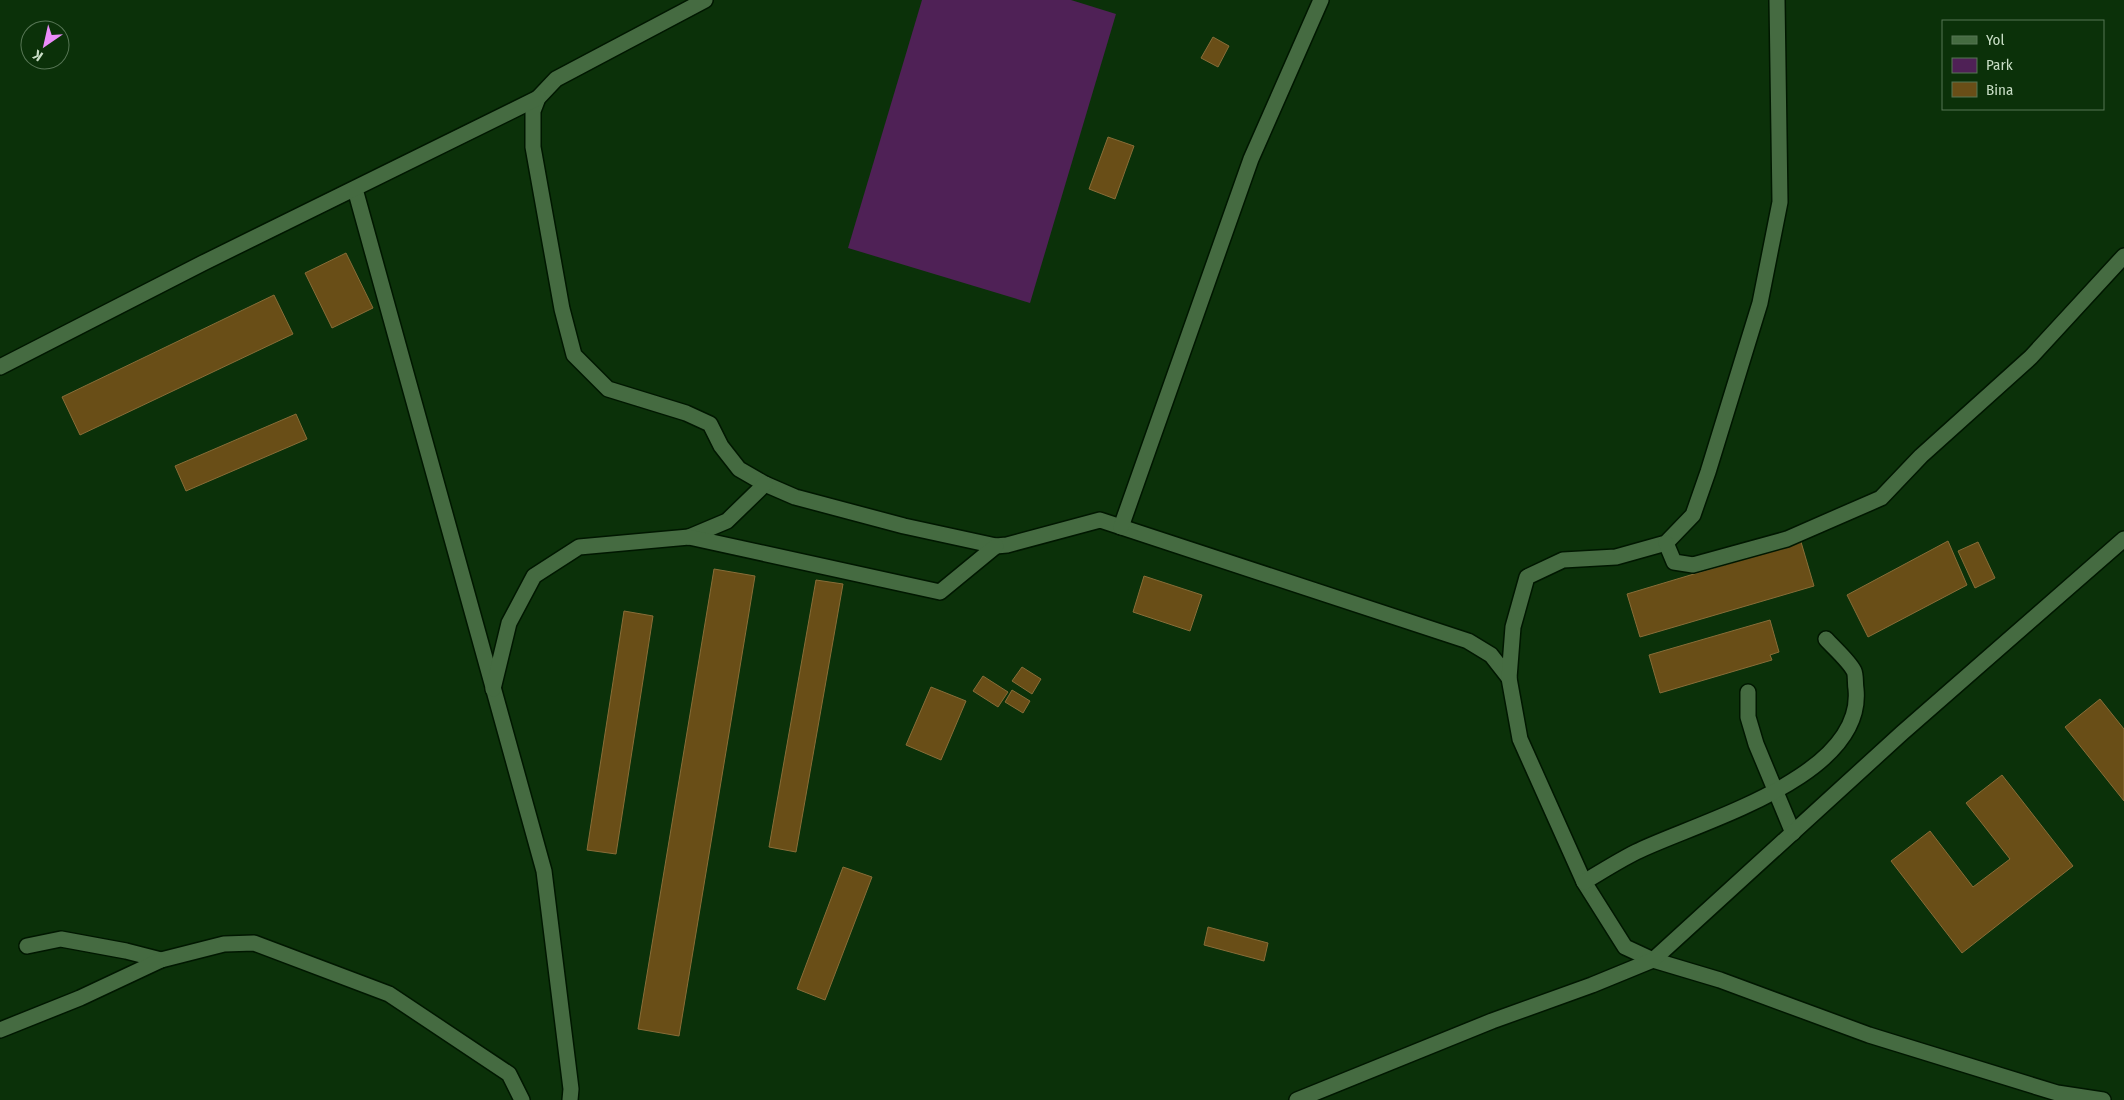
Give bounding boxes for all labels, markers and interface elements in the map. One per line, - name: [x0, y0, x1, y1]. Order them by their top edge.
- north arrow: [20, 20, 70, 70]
- legend: [1942, 20, 2104, 110]
- text: Yol: [1986, 31, 2004, 49]
- text: K: [29, 46, 46, 65]
- text: Park: [1986, 56, 2013, 74]
- text: Bina: [1986, 81, 2013, 99]

